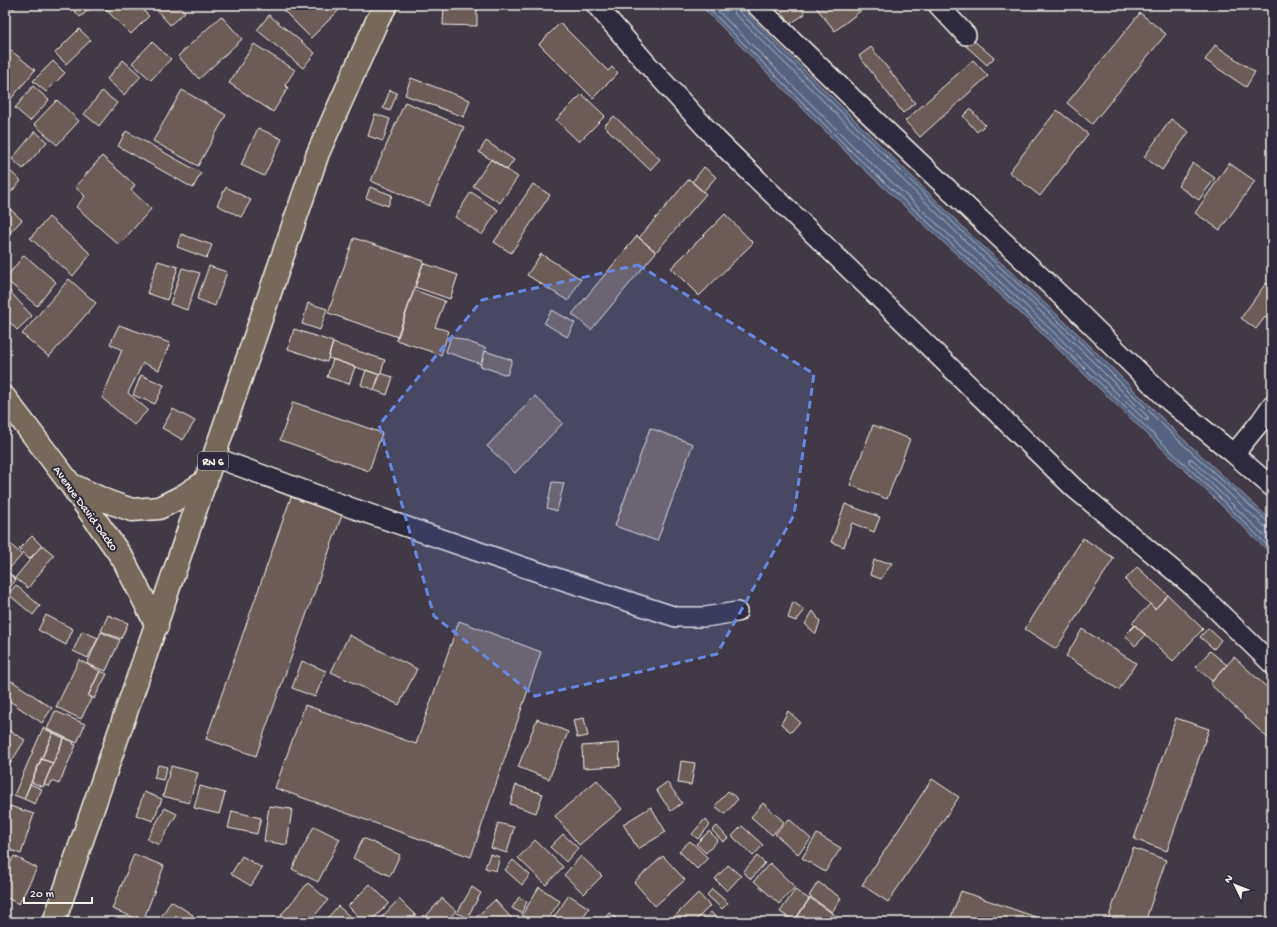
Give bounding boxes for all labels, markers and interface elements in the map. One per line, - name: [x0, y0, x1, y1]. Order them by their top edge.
- road number: RN 6: [198, 452, 228, 470]
- street label: Avenue David Dacko: [49, 464, 120, 554]
- north arrow: [1215, 865, 1255, 905]
- text: N: [1222, 873, 1236, 886]
- scale bar: [24, 879, 92, 905]
- text: 20 m: [30, 888, 55, 902]

